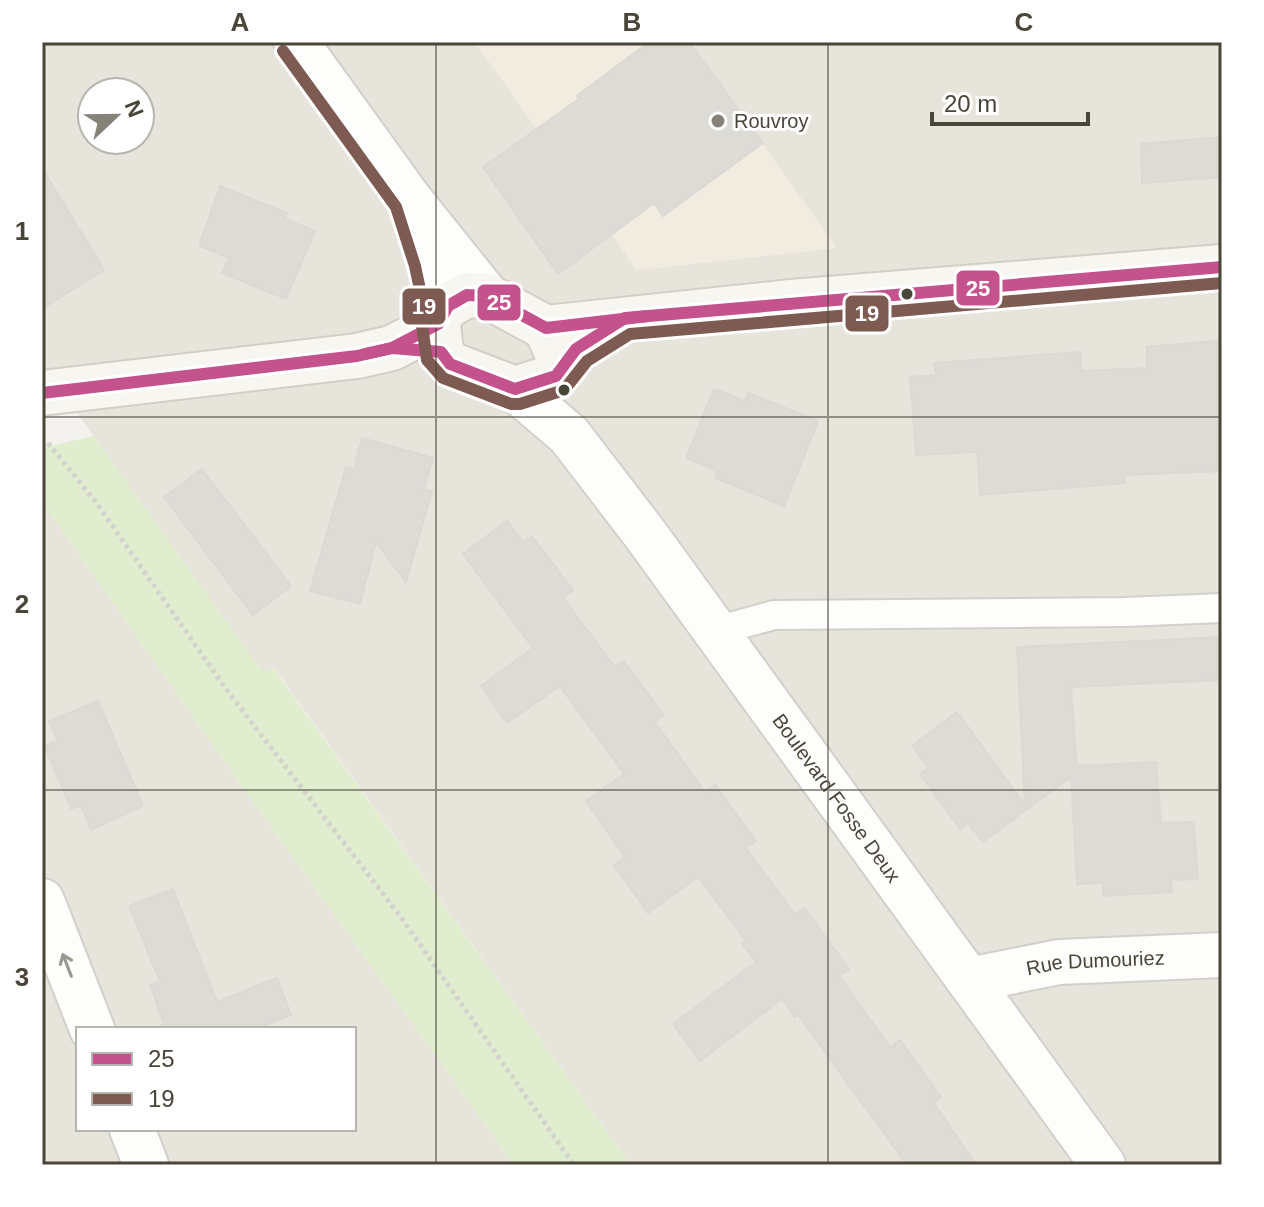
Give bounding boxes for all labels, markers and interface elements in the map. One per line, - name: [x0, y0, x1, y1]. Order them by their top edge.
- text: A: [231, 7, 250, 37]
- text: B: [623, 7, 641, 37]
- text: C: [1015, 7, 1034, 37]
- north arrow: [76, 76, 156, 156]
- scale bar: [932, 76, 1088, 126]
- text: 20 m: [944, 90, 997, 117]
- text: N: [120, 97, 149, 121]
- place label: Rouvroy: [734, 110, 808, 132]
- marker: Rouvroy: [709, 112, 727, 130]
- text: 1: [15, 216, 29, 246]
- line badge: 25: [955, 269, 1001, 307]
- text: 25: [966, 276, 990, 301]
- line badge: 25: [476, 283, 522, 322]
- unlabelled marker: [899, 286, 915, 302]
- line badge: 19: [401, 287, 447, 326]
- text: 25: [487, 290, 511, 315]
- text: 19: [412, 294, 436, 319]
- line badge: 19: [844, 294, 890, 333]
- text: 19: [855, 301, 879, 326]
- unlabelled marker: [556, 382, 572, 398]
- text: 2: [15, 589, 29, 619]
- street label: Boulevard Fosse Deux: [768, 710, 905, 886]
- street label: Rue Dumouriez: [1024, 946, 1165, 979]
- one-way arrow: [59, 953, 73, 978]
- text: 3: [15, 962, 29, 992]
- legend: [76, 1027, 356, 1131]
- text: 25: [148, 1045, 175, 1072]
- text: 19: [148, 1085, 175, 1112]

